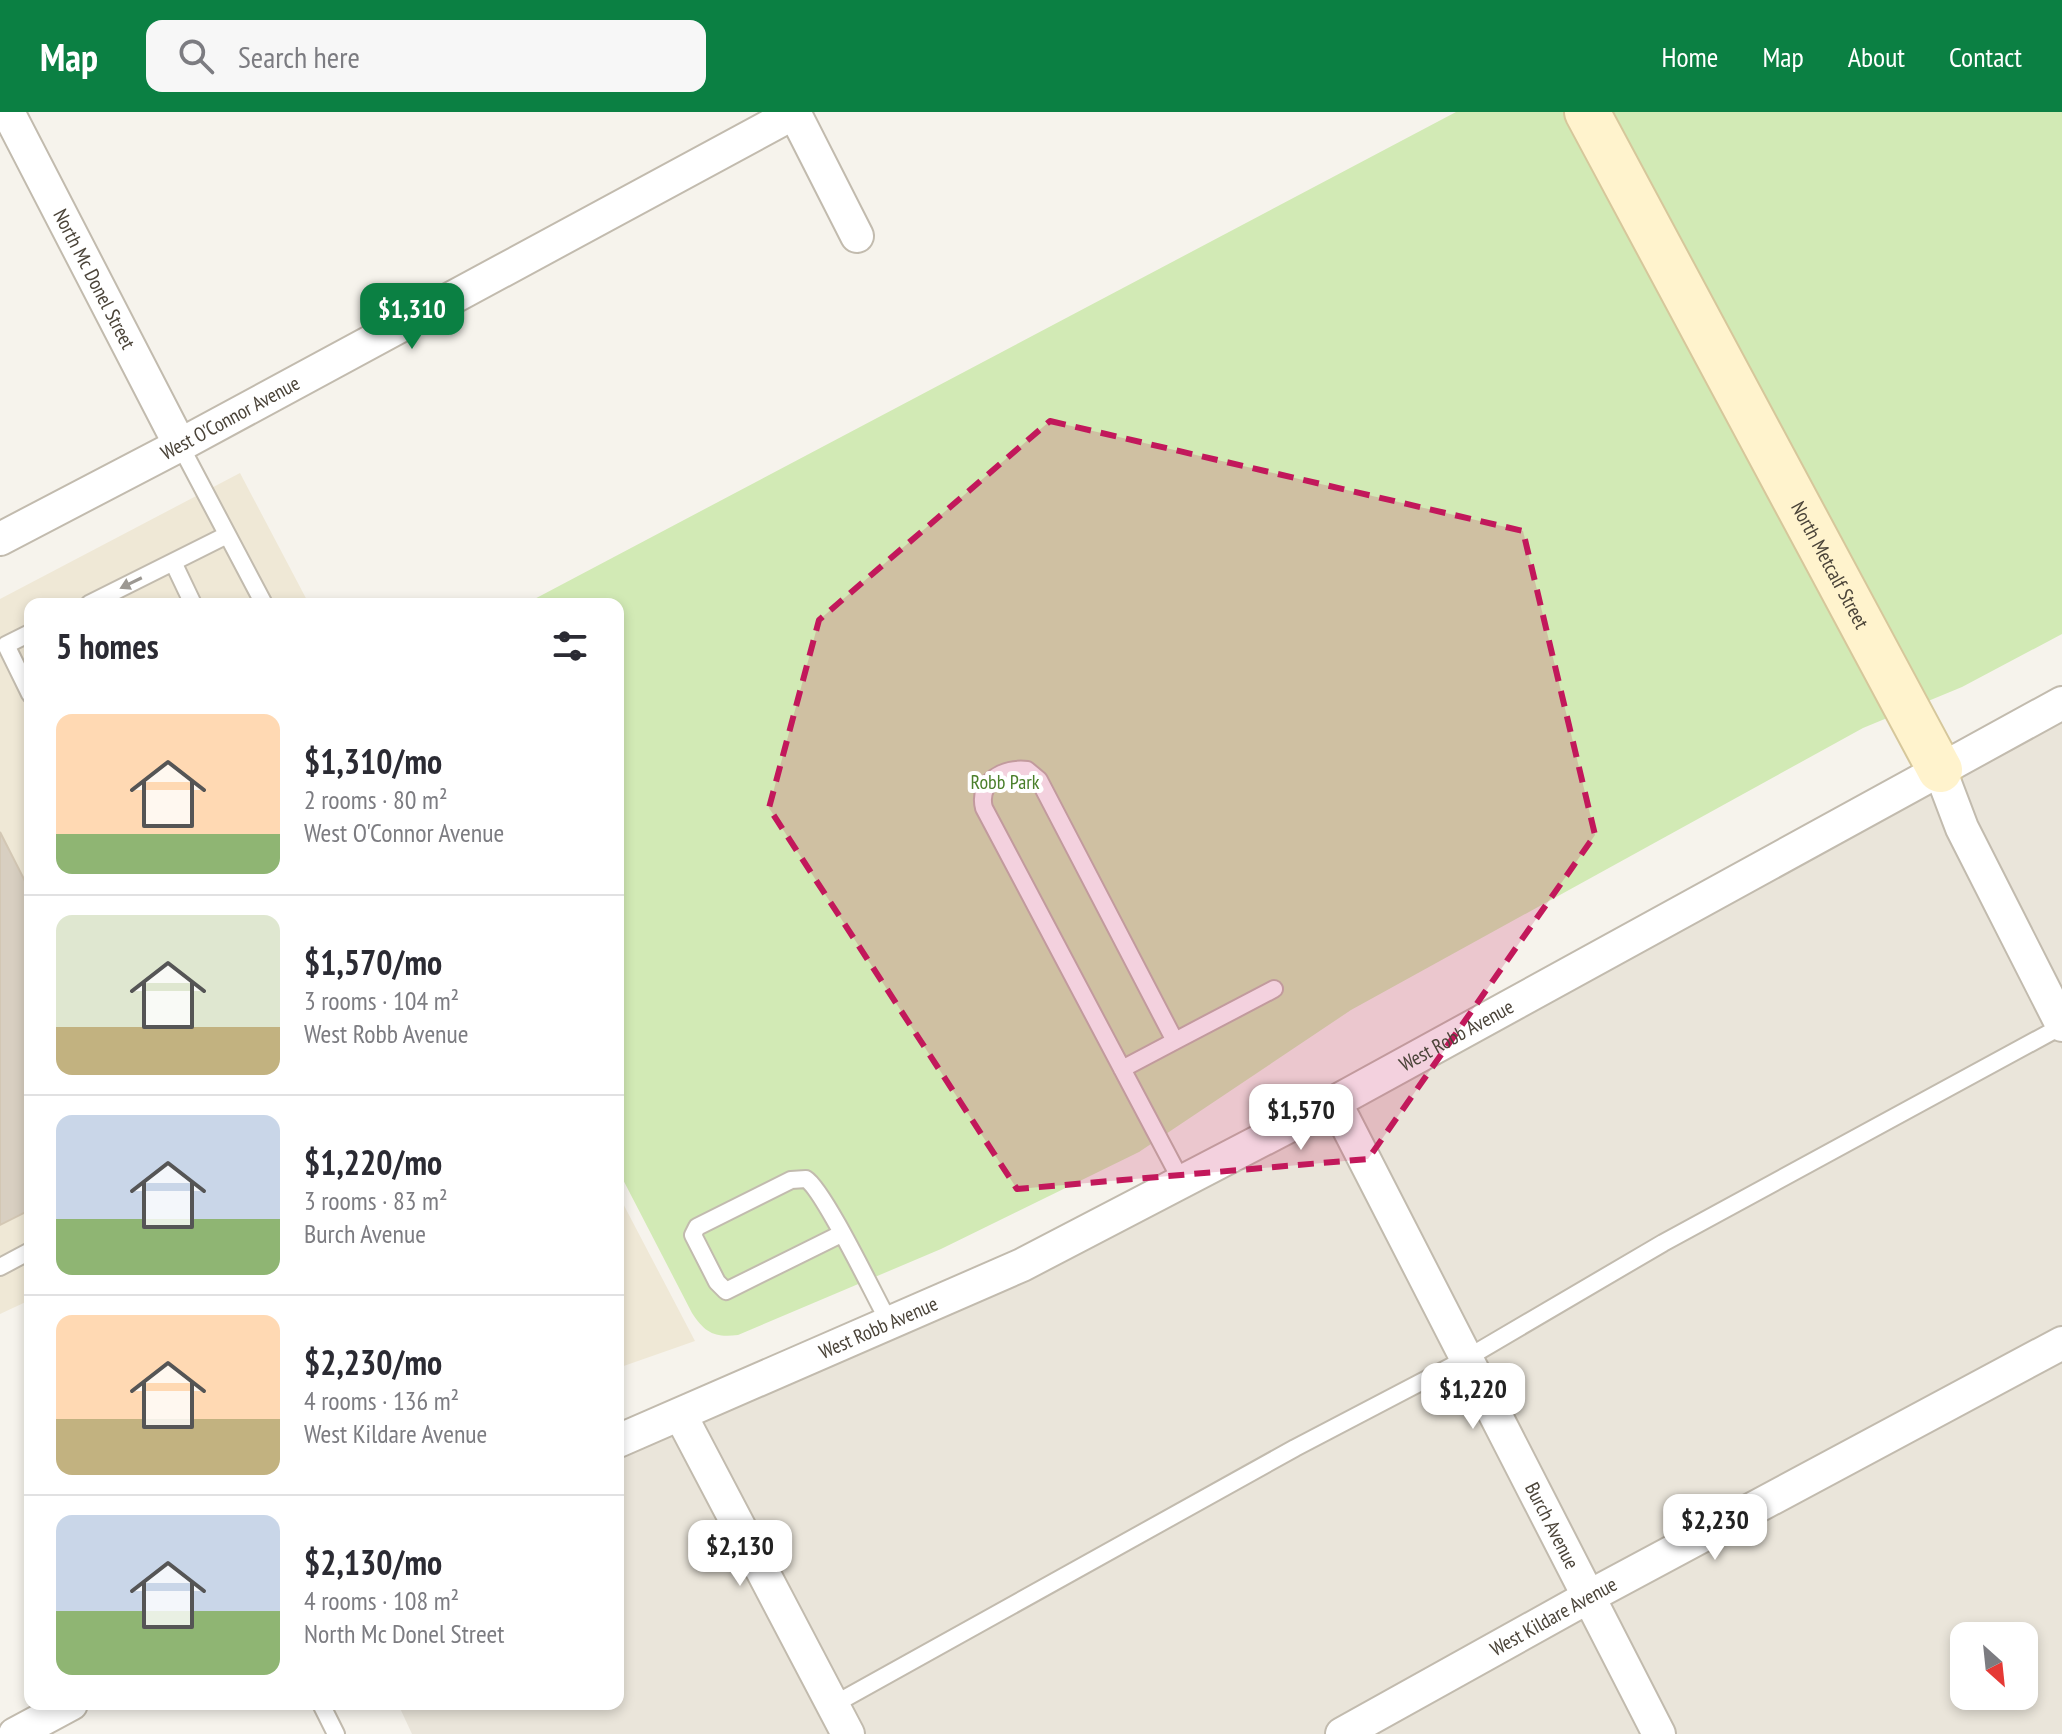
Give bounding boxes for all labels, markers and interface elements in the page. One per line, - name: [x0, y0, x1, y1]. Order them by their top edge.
- search box: [146, 20, 706, 92]
- text: Map: [40, 32, 98, 81]
- icon: search: [174, 34, 218, 78]
- text: Search here: [238, 37, 360, 76]
- text: Home: [1662, 38, 1718, 75]
- text: Map: [1762, 38, 1804, 75]
- text: About: [1848, 38, 1905, 75]
- text: Contact: [1949, 38, 2022, 75]
- street label: North Mc Donel Street: [47, 205, 141, 354]
- pin: $1,310: [347, 283, 477, 351]
- text: $1,310: [378, 292, 446, 325]
- street label: West O'Connor Avenue: [156, 370, 304, 466]
- street label: North Metcalf Street: [1785, 497, 1875, 634]
- one-way arrow: [119, 576, 142, 590]
- text: 5 homes: [56, 624, 159, 668]
- icon: filters: [548, 624, 592, 668]
- text: $1,310/mo: [304, 739, 442, 783]
- icon: home: [120, 746, 216, 842]
- park label: Robb Park: [971, 769, 1040, 795]
- text: 2 rooms · 80 m²: [304, 783, 448, 816]
- text: West O'Connor Avenue: [304, 816, 504, 849]
- text: $1,570/mo: [304, 940, 442, 984]
- icon: home: [120, 947, 216, 1043]
- text: 3 rooms · 104 m²: [304, 984, 459, 1017]
- street label: West Robb Avenue: [1395, 994, 1518, 1077]
- text: West Robb Avenue: [304, 1017, 469, 1050]
- pin: $1,570: [1236, 1084, 1366, 1152]
- text: $1,570: [1267, 1093, 1335, 1126]
- text: $1,220/mo: [304, 1140, 442, 1184]
- icon: home: [120, 1147, 216, 1243]
- text: 3 rooms · 83 m²: [304, 1184, 448, 1217]
- text: Burch Avenue: [304, 1217, 426, 1250]
- street label: West Robb Avenue: [815, 1290, 942, 1365]
- text: $2,230/mo: [304, 1340, 442, 1384]
- icon: home: [120, 1347, 216, 1443]
- pin: $1,220: [1408, 1363, 1538, 1431]
- text: $1,220: [1439, 1372, 1507, 1405]
- text: 4 rooms · 136 m²: [304, 1384, 459, 1417]
- text: West Kildare Avenue: [304, 1417, 487, 1450]
- street label: Burch Avenue: [1519, 1478, 1585, 1573]
- pin: $2,230: [1650, 1494, 1780, 1562]
- text: $2,230: [1681, 1503, 1749, 1536]
- pin: $2,130: [675, 1520, 805, 1588]
- text: $2,130: [706, 1529, 774, 1562]
- text: $2,130/mo: [304, 1540, 442, 1584]
- icon: home: [120, 1547, 216, 1643]
- street label: West Kildare Avenue: [1485, 1571, 1621, 1662]
- text: 4 rooms · 108 m²: [304, 1584, 459, 1617]
- text: North Mc Donel Street: [304, 1617, 504, 1650]
- north arrow: [1950, 1622, 2038, 1710]
- map controls: [1950, 1622, 2038, 1710]

